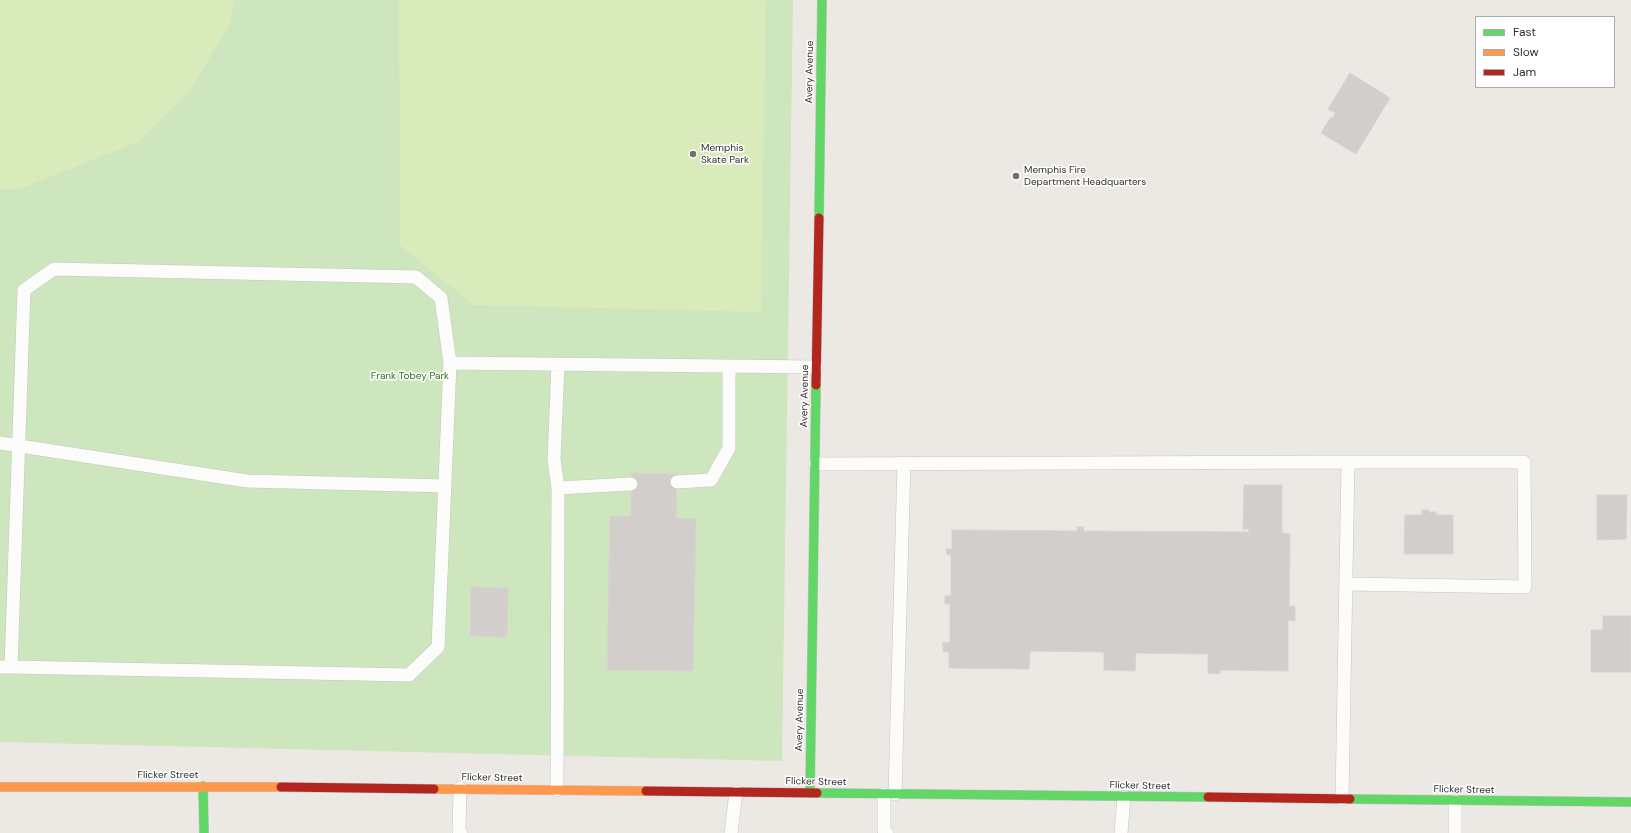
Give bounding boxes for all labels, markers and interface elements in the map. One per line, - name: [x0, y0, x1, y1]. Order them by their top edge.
- legend: [1475, 16, 1615, 88]
- text: Fast: [1513, 24, 1536, 40]
- street label: Avery Avenue: [803, 41, 817, 103]
- text: Slow: [1513, 44, 1539, 60]
- text: Jam: [1513, 64, 1536, 80]
- place label: Memphis Skate Park: [701, 142, 749, 166]
- marker: Memphis Skate Park: [688, 149, 698, 159]
- place label: Memphis Fire Department Headquarters: [1024, 164, 1146, 188]
- marker: Memphis Fire Department Headquarters: [1011, 171, 1021, 181]
- street label: Avery Avenue: [798, 365, 812, 427]
- park label: Frank Tobey Park: [371, 370, 449, 382]
- street label: Avery Avenue: [793, 689, 807, 751]
- street label: Flicker Street: [138, 769, 198, 781]
- street label: Flicker Street: [462, 771, 522, 785]
- street label: Flicker Street: [786, 775, 846, 789]
- street label: Flicker Street: [1110, 779, 1170, 793]
- street label: Flicker Street: [1434, 783, 1494, 797]

